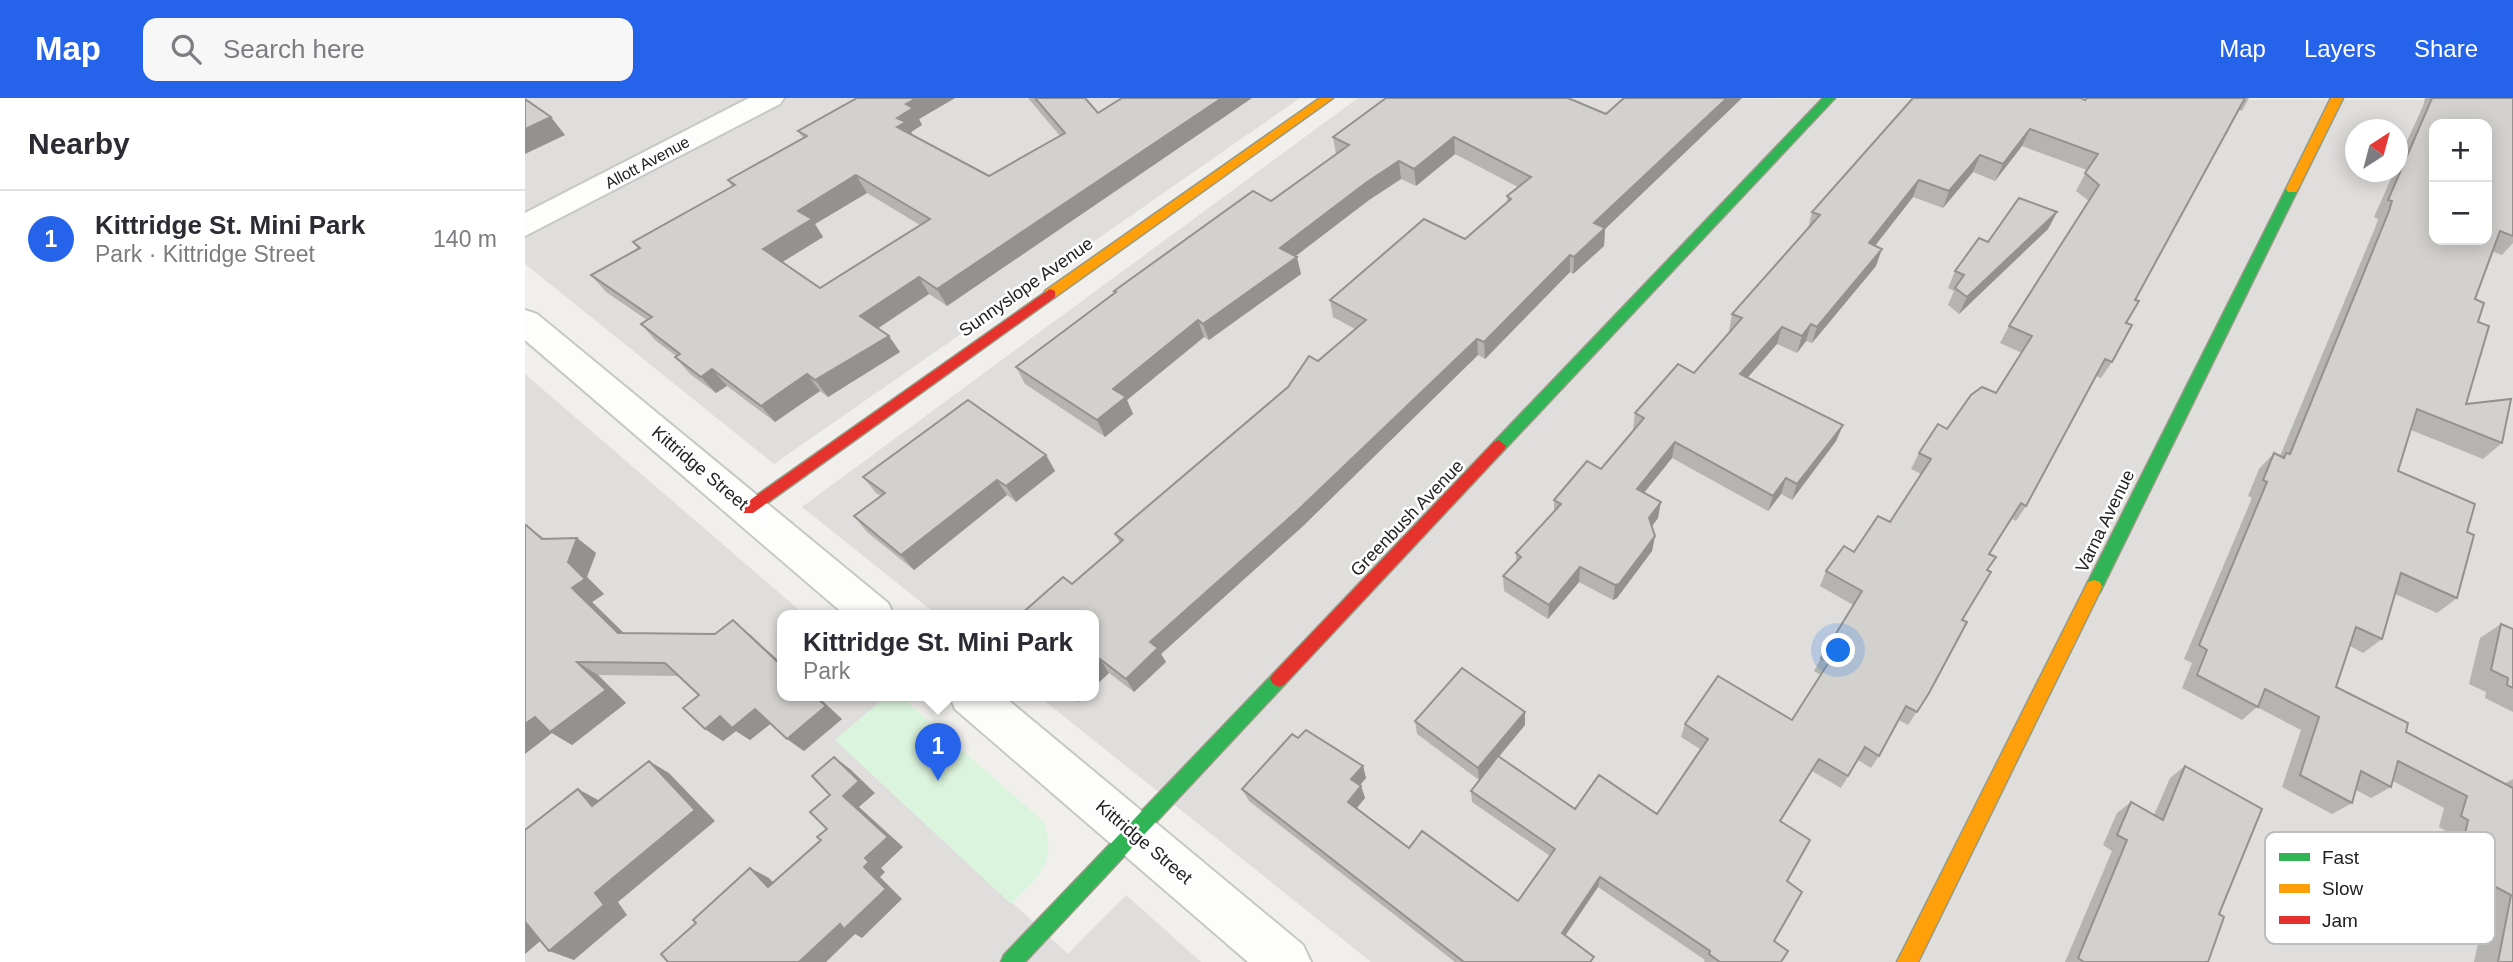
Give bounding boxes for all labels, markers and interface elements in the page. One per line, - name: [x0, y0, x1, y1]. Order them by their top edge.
- search box: [143, 18, 633, 81]
- text: Map: [35, 30, 101, 67]
- icon: search: [167, 30, 205, 68]
- text: Search here: [223, 34, 365, 64]
- text: Map: [2219, 35, 2266, 62]
- text: Layers: [2304, 35, 2376, 62]
- text: Share: [2414, 35, 2478, 62]
- north arrow: [2345, 119, 2408, 182]
- map controls: [2429, 119, 2492, 245]
- button: +: [2429, 119, 2492, 182]
- text: Nearby: [28, 127, 130, 160]
- street label: Allott Avenue: [602, 133, 692, 192]
- button: −: [2429, 182, 2492, 245]
- text: Kittridge St. Mini Park: [95, 210, 365, 240]
- text: 1: [45, 226, 57, 252]
- text: 140 m: [433, 226, 497, 252]
- street label: Sunnyslope Avenue: [955, 233, 1097, 341]
- text: Park · Kittridge Street: [95, 241, 315, 267]
- street label: Kittridge Street: [648, 422, 752, 514]
- street label: Greenbush Avenue: [1346, 456, 1468, 580]
- street label: Varna Avenue: [2072, 467, 2138, 575]
- popup: [777, 610, 1099, 701]
- text: Kittridge St. Mini Park: [803, 627, 1073, 657]
- your location: [1821, 633, 1855, 667]
- text: Park: [803, 658, 850, 684]
- pin: 1: [915, 723, 961, 781]
- street label: Kittridge Street: [1092, 796, 1196, 888]
- legend: [2265, 832, 2495, 944]
- text: Fast: [2322, 847, 2360, 868]
- text: Slow: [2322, 878, 2363, 899]
- text: Jam: [2322, 910, 2358, 931]

